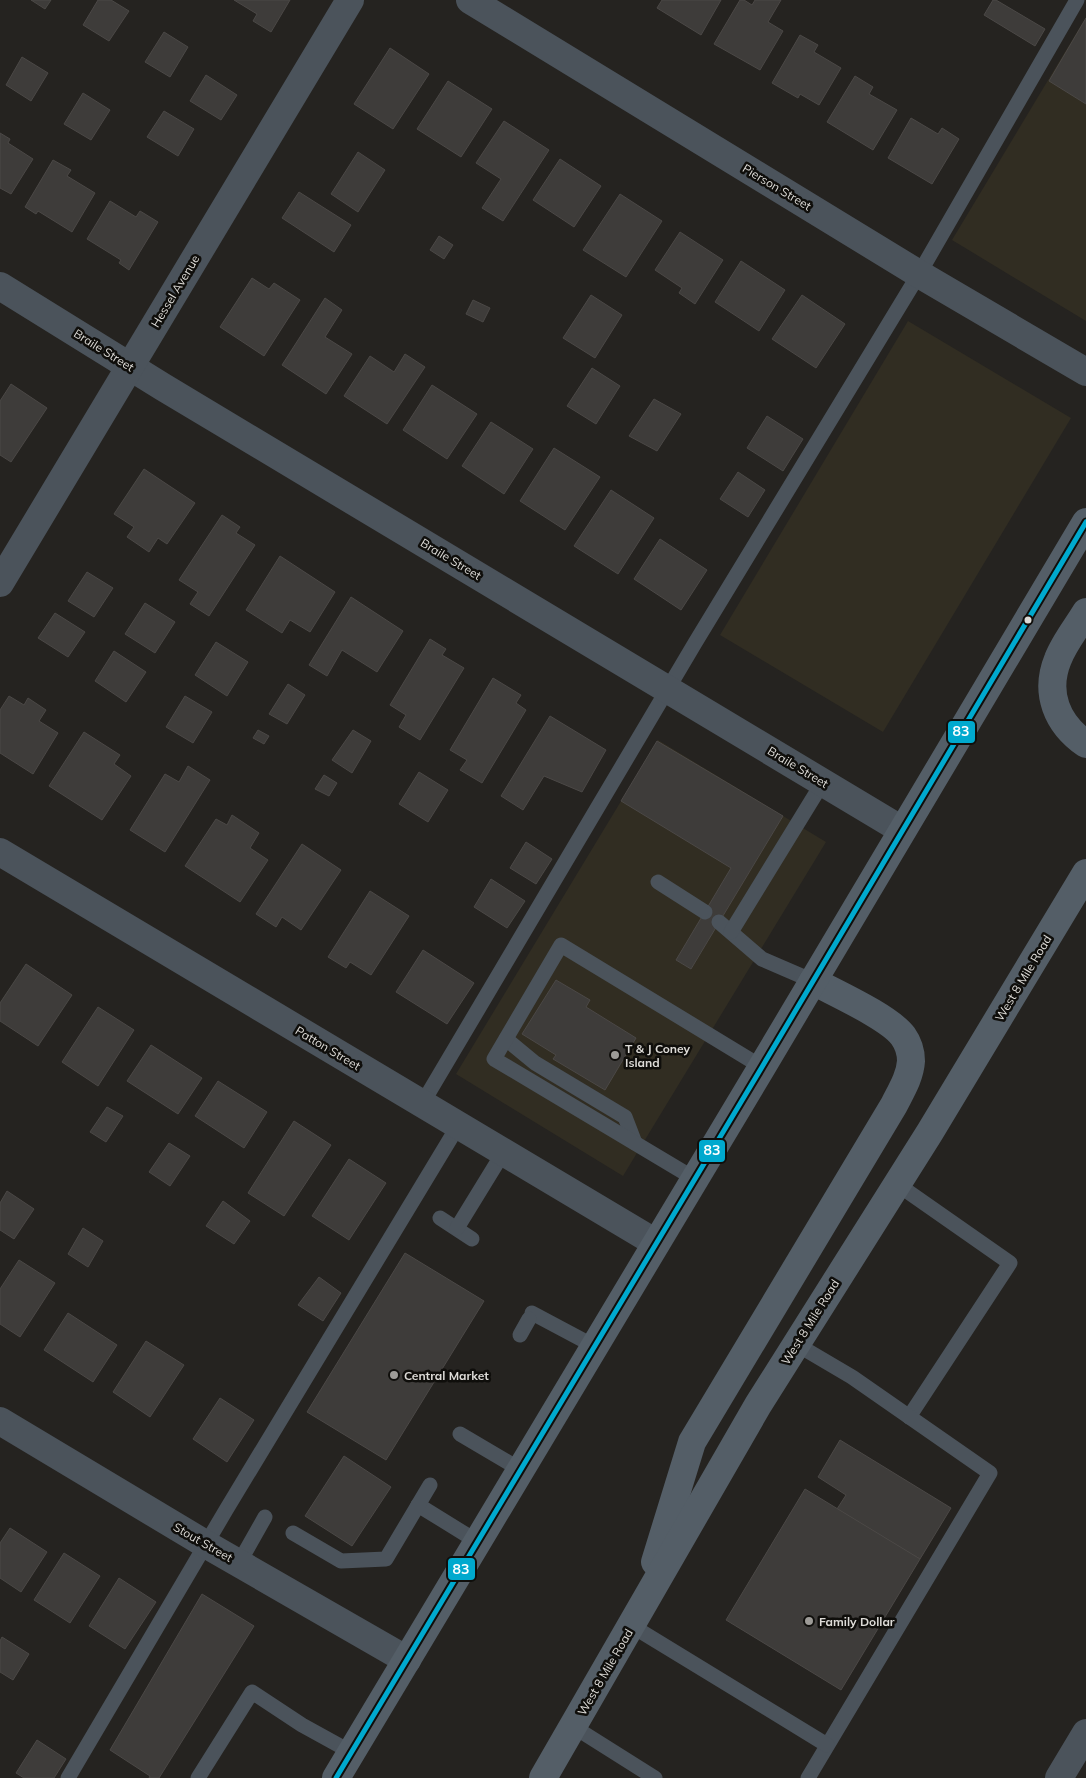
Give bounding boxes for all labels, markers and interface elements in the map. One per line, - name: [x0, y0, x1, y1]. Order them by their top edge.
- street label: Pierson Street: [740, 161, 814, 213]
- street label: Hessel Avenue: [147, 252, 203, 330]
- street label: Braile Street: [71, 326, 137, 374]
- street label: Braile Street: [418, 535, 484, 583]
- unlabelled marker: [1023, 615, 1033, 625]
- line badge: 83: [947, 720, 976, 744]
- text: 83: [953, 722, 969, 740]
- street label: Braile Street: [765, 743, 831, 791]
- street label: West 8 Mile Road: [991, 932, 1055, 1024]
- street label: Patton Street: [293, 1023, 363, 1073]
- place label: T & J Coney Island: [625, 1041, 691, 1070]
- marker: T & J Coney Island: [609, 1049, 621, 1061]
- line badge: 83: [698, 1139, 726, 1163]
- text: 83: [704, 1141, 720, 1159]
- street label: West 8 Mile Road: [778, 1277, 842, 1367]
- place label: Central Market: [404, 1368, 489, 1383]
- marker: Central Market: [388, 1369, 400, 1381]
- street label: Stout Street: [171, 1519, 235, 1565]
- line badge: 83: [447, 1557, 476, 1581]
- text: 83: [453, 1560, 469, 1578]
- place label: Family Dollar: [819, 1614, 895, 1629]
- marker: Family Dollar: [803, 1615, 815, 1627]
- street label: West 8 Mile Road: [574, 1626, 636, 1718]

